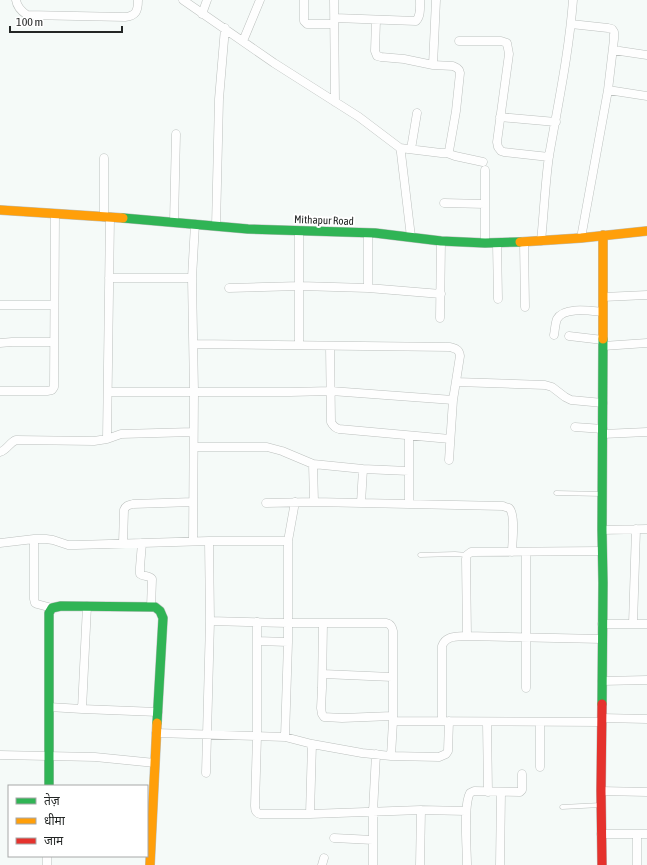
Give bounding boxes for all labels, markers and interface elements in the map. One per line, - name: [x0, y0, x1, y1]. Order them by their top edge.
- scale bar: [10, 8, 122, 34]
- text: 100 m: [16, 15, 43, 29]
- street label: Mithapur Road: [294, 213, 354, 227]
- legend: [8, 785, 148, 857]
- text: तेज़: [44, 793, 61, 808]
- text: धीमा: [44, 813, 66, 828]
- text: जाम: [44, 834, 64, 848]

